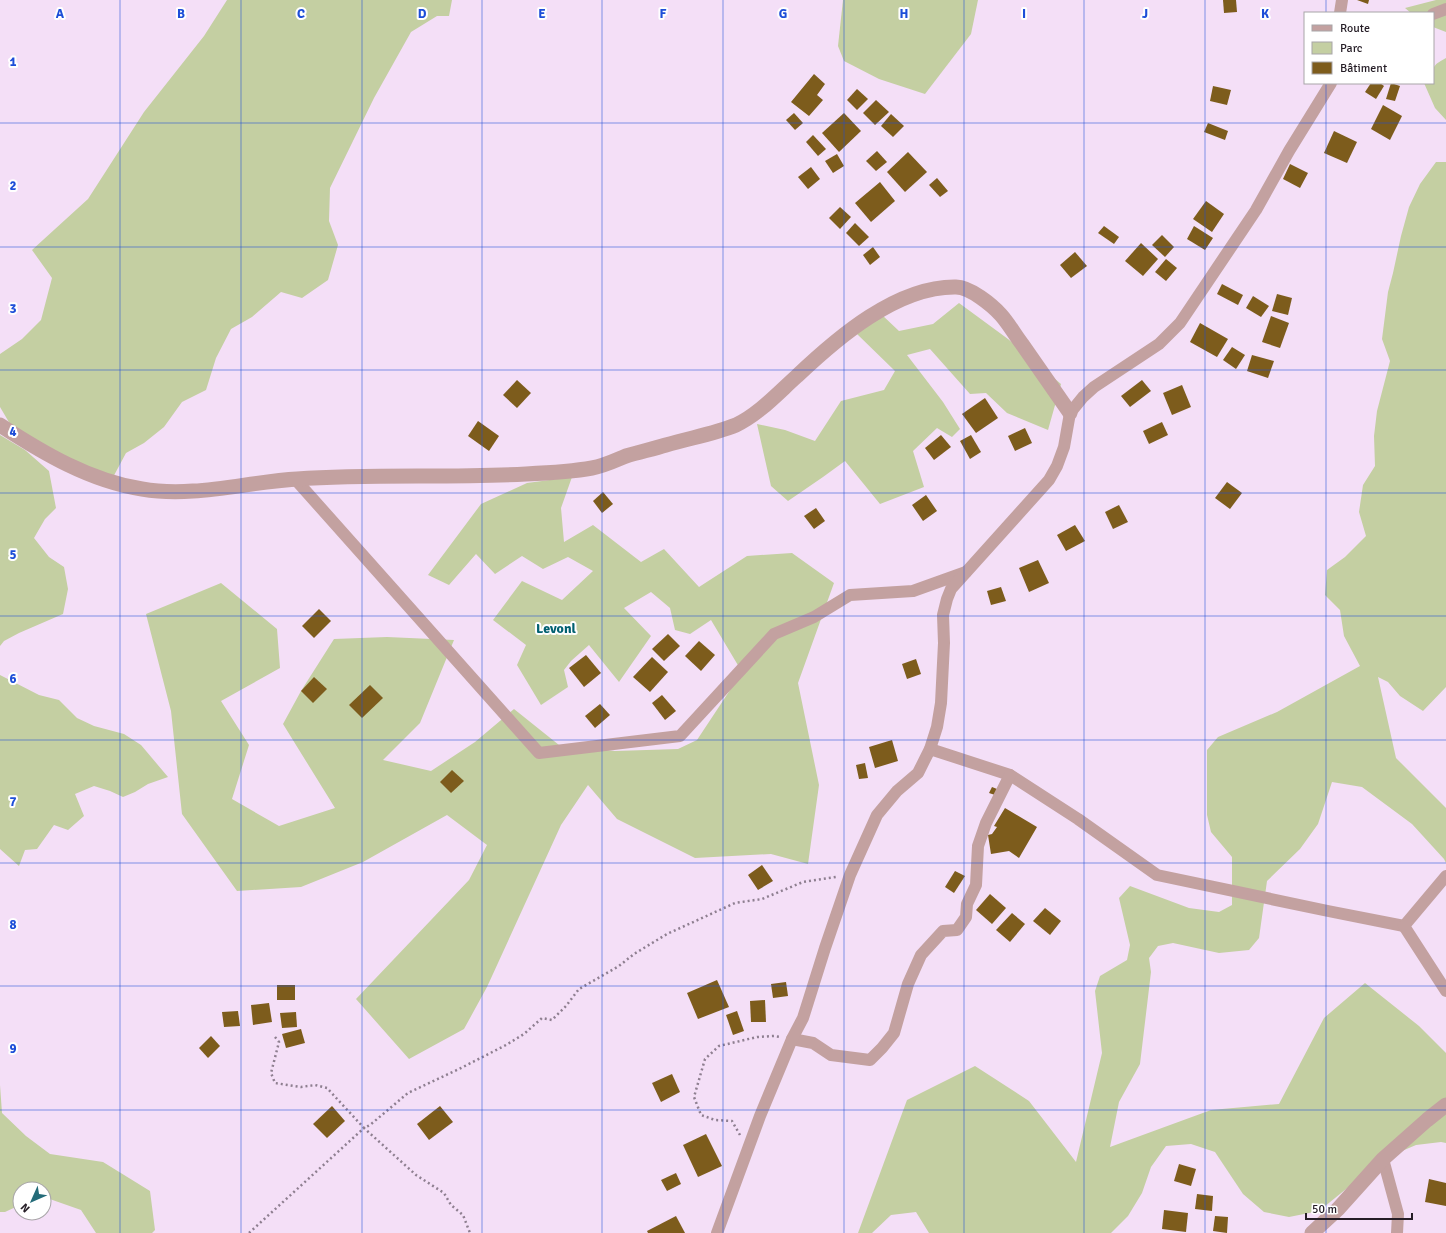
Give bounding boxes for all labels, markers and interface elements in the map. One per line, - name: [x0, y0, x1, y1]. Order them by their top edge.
- text: A: [56, 6, 65, 22]
- text: B: [177, 6, 185, 22]
- text: C: [297, 6, 305, 22]
- text: D: [418, 6, 427, 22]
- text: E: [538, 6, 546, 22]
- text: F: [660, 6, 667, 22]
- text: G: [779, 6, 787, 22]
- text: H: [900, 6, 908, 22]
- text: I: [1022, 6, 1026, 22]
- text: J: [1142, 6, 1148, 22]
- text: K: [1261, 6, 1269, 22]
- legend: [1304, 12, 1434, 84]
- text: Route: [1340, 21, 1370, 36]
- text: Parc: [1340, 41, 1363, 56]
- text: 1: [9, 54, 17, 70]
- text: Bâtiment: [1340, 61, 1387, 76]
- text: 2: [9, 178, 17, 194]
- text: 3: [9, 301, 17, 317]
- text: 4: [9, 424, 17, 440]
- text: 5: [9, 547, 17, 563]
- district label: Levonl: [536, 620, 577, 637]
- text: 6: [9, 671, 17, 687]
- text: 7: [9, 794, 17, 810]
- text: 8: [9, 917, 17, 933]
- text: 9: [9, 1041, 17, 1057]
- north arrow: [12, 1181, 52, 1221]
- scale bar: [1306, 1195, 1412, 1221]
- text: N: [18, 1200, 33, 1215]
- text: 50 m: [1312, 1202, 1337, 1217]

